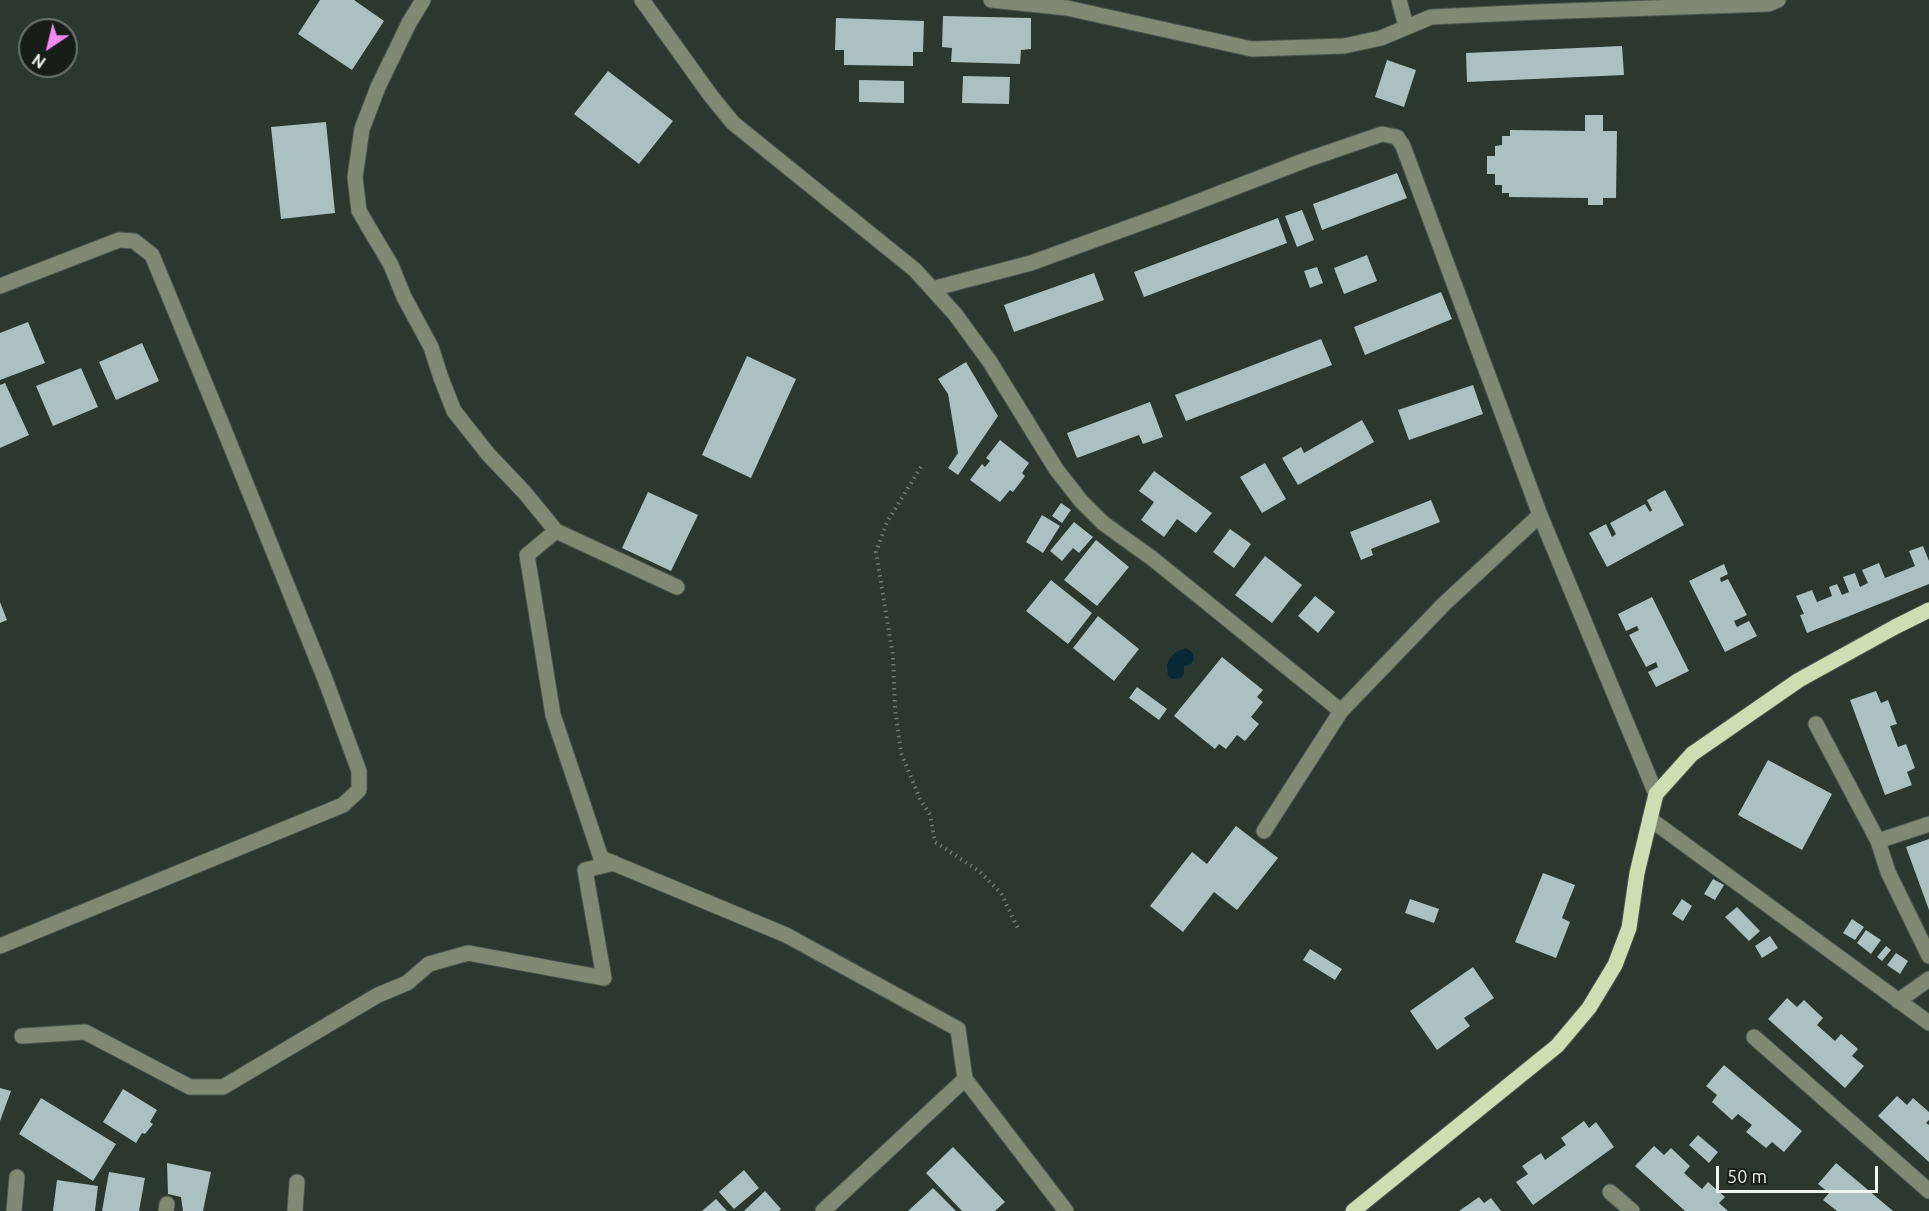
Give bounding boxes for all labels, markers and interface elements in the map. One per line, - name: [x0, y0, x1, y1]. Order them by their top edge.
- north arrow: [18, 18, 78, 78]
- text: N: [29, 50, 49, 72]
- scale bar: [1719, 1154, 1881, 1192]
- text: 50 m: [1727, 1166, 1767, 1186]

